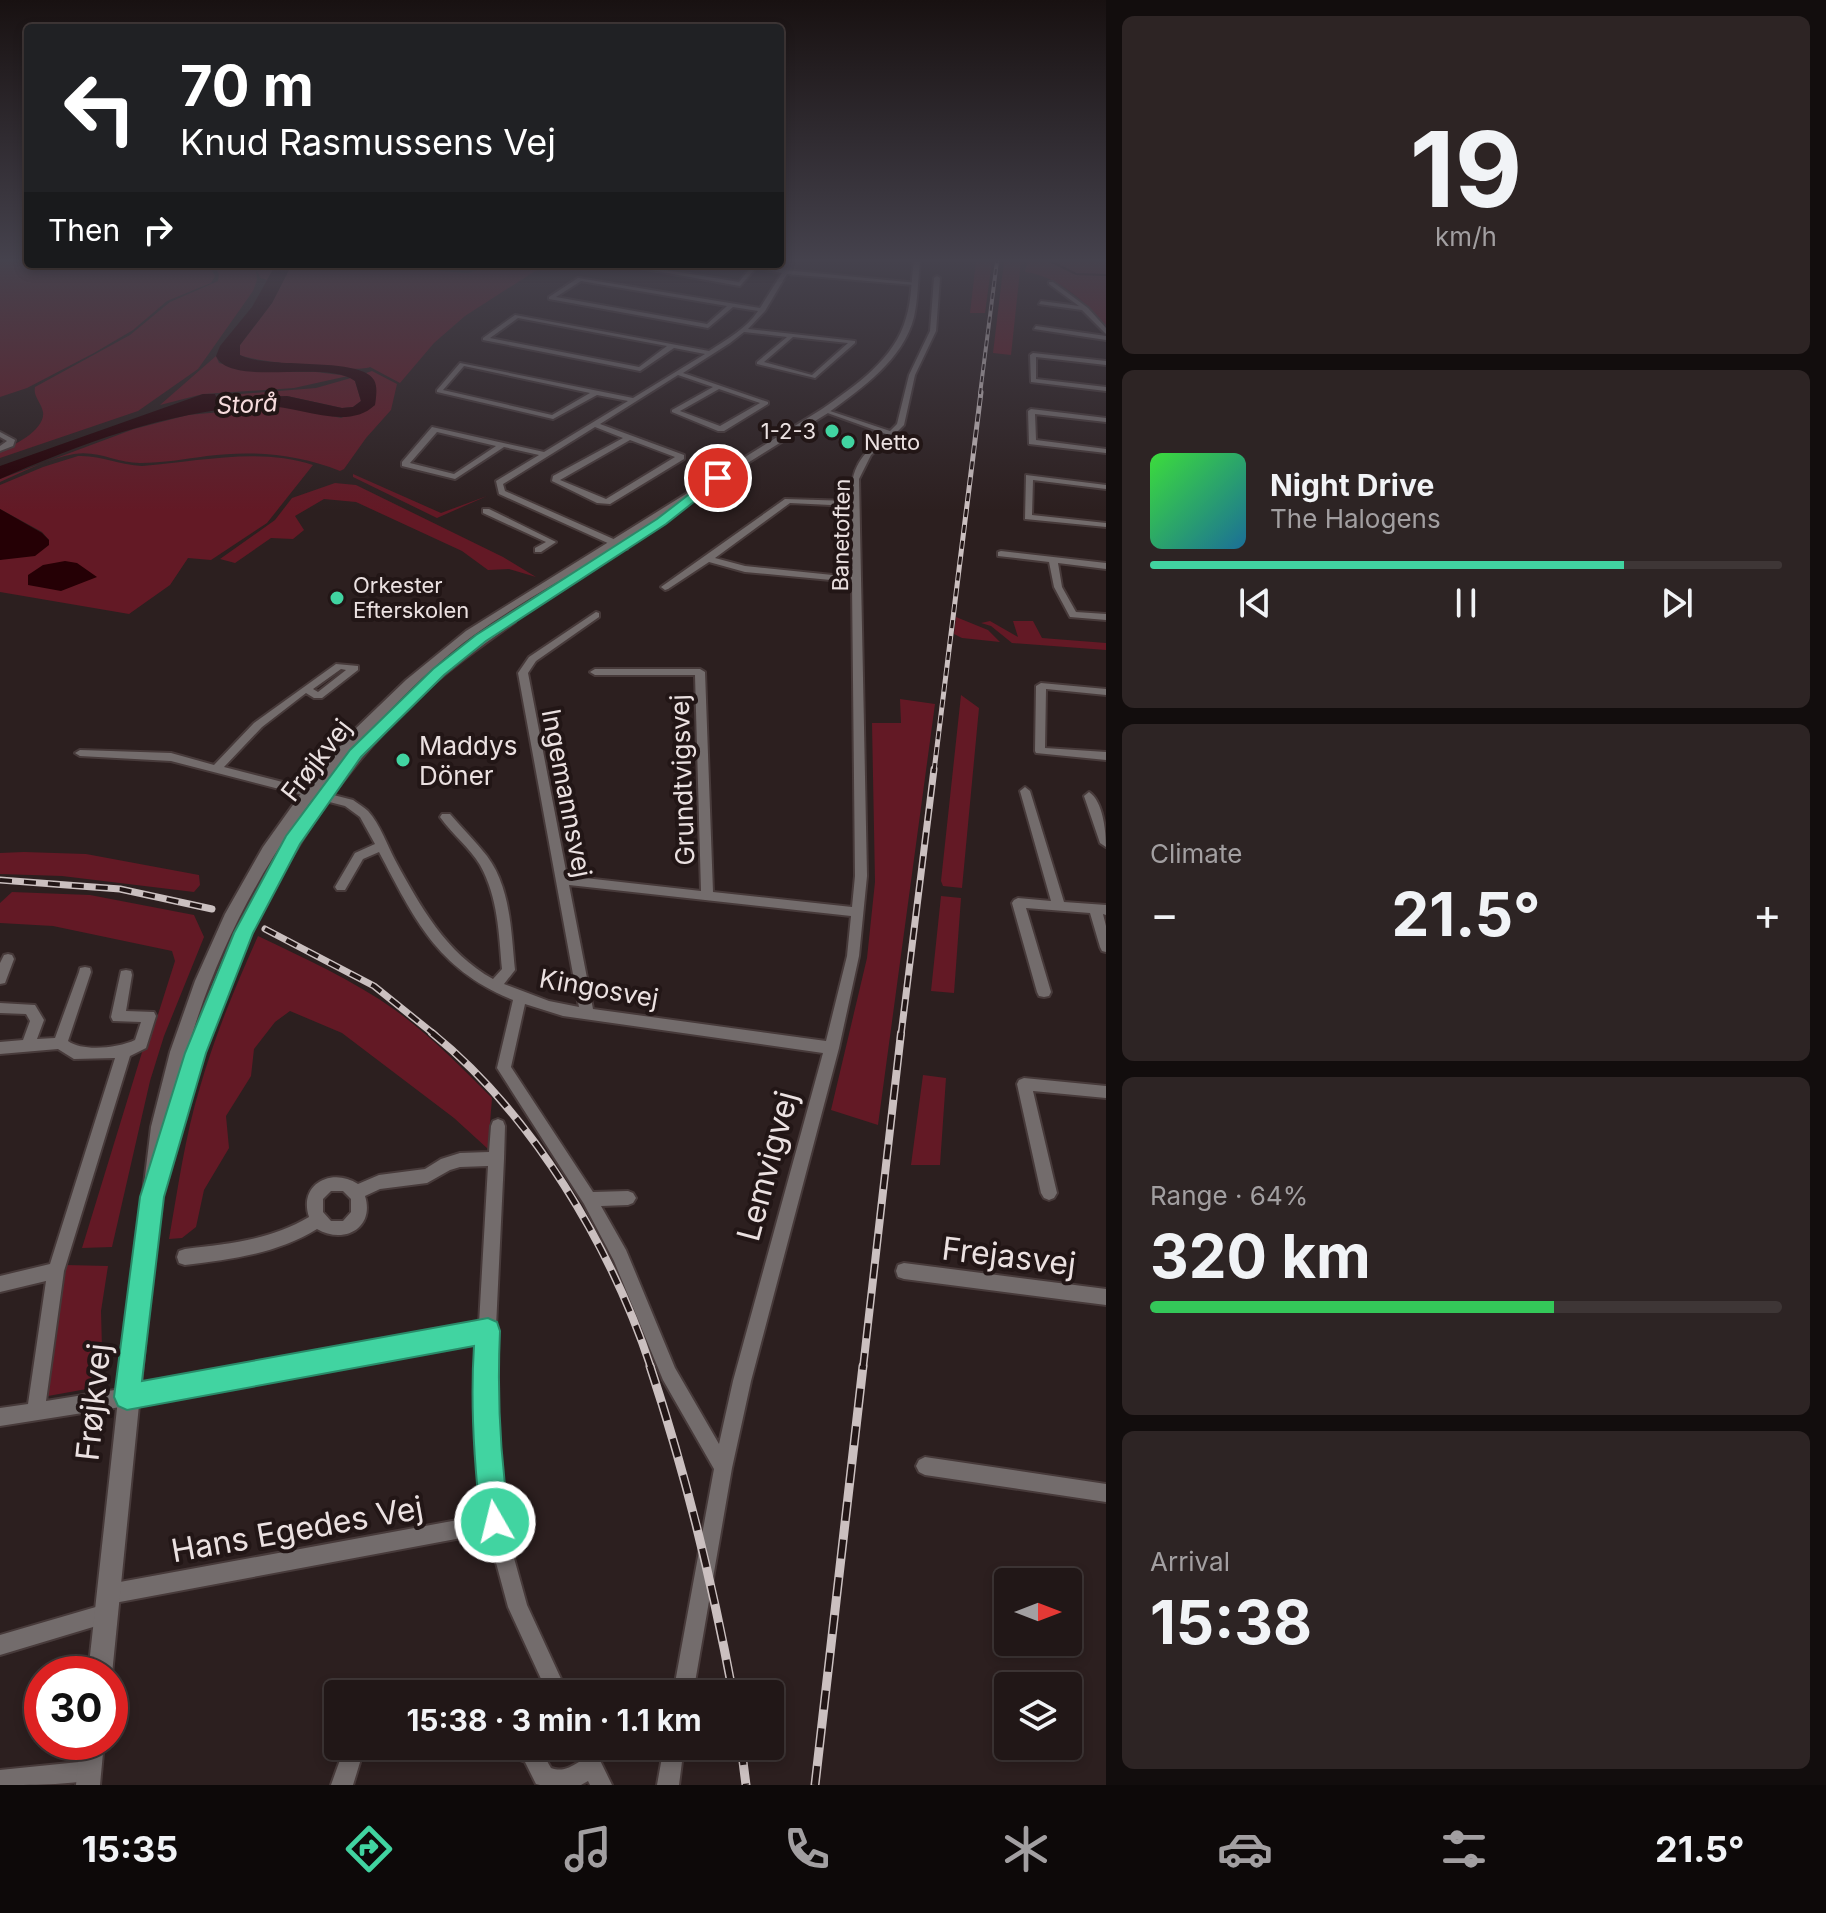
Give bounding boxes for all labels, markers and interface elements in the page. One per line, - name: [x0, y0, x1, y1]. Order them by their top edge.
- text: 70 m: [180, 52, 314, 120]
- icon: left: [48, 56, 152, 160]
- text: 19: [1410, 106, 1522, 232]
- text: Knud Rasmussens Vej: [180, 120, 556, 164]
- icon: right: [136, 208, 180, 252]
- text: Then: [48, 212, 120, 248]
- text: km/h: [1435, 221, 1497, 252]
- water label: Storå: [216, 388, 278, 420]
- place label: 1-2-3: [761, 418, 816, 444]
- marker: 1-2-3: [823, 422, 841, 440]
- place label: Netto: [864, 429, 920, 455]
- marker: Netto: [839, 433, 857, 451]
- pin: [684, 444, 752, 512]
- icon: arrive: [696, 456, 740, 500]
- text: Night Drive: [1270, 467, 1434, 503]
- street label: Banetoften: [827, 478, 855, 592]
- text: The Halogens: [1270, 503, 1441, 534]
- place label: Orkester Efterskolen: [353, 572, 469, 623]
- icon: previous: [1233, 581, 1277, 625]
- icon: pause: [1444, 581, 1488, 625]
- icon: next: [1655, 581, 1699, 625]
- marker: Orkester Efterskolen: [328, 589, 346, 607]
- street label: Grundtvigsvej: [664, 694, 700, 866]
- street label: Ingemannsvej: [535, 706, 599, 880]
- street label: Frøjkvej: [274, 713, 358, 807]
- place label: Maddys Döner: [419, 730, 517, 791]
- marker: Maddys Döner: [394, 751, 412, 769]
- text: Climate: [1150, 838, 1242, 869]
- text: 21.5°: [1392, 878, 1540, 950]
- text: −: [1150, 887, 1179, 941]
- text: +: [1753, 887, 1782, 941]
- street label: Kingosvej: [537, 962, 661, 1014]
- street label: Lemvigvej: [728, 1087, 806, 1245]
- text: Range · 64%: [1150, 1180, 1308, 1211]
- text: 320 km: [1150, 1220, 1371, 1292]
- street label: Frejasvej: [940, 1228, 1078, 1284]
- street label: Frøjkvej: [67, 1341, 119, 1463]
- position arrow: [453, 1480, 537, 1564]
- street label: Hans Egedes Vej: [168, 1488, 426, 1570]
- text: Arrival: [1150, 1546, 1230, 1577]
- north arrow: [994, 1568, 1082, 1656]
- map controls: [994, 1568, 1082, 1760]
- text: 15:38: [1150, 1586, 1312, 1658]
- speed limit sign: 30: [24, 1656, 128, 1760]
- button: layers: [994, 1672, 1082, 1760]
- text: 15:38 · 3 min · 1.1 km: [406, 1702, 702, 1738]
- icon: directions: [341, 1821, 397, 1877]
- icon: music: [560, 1821, 616, 1877]
- icon: phone: [779, 1821, 835, 1877]
- icon: climate: [998, 1821, 1054, 1877]
- icon: car: [1217, 1821, 1273, 1877]
- icon: filters: [1436, 1821, 1492, 1877]
- text: 15:35: [81, 1827, 178, 1871]
- text: 21.5°: [1655, 1827, 1744, 1871]

